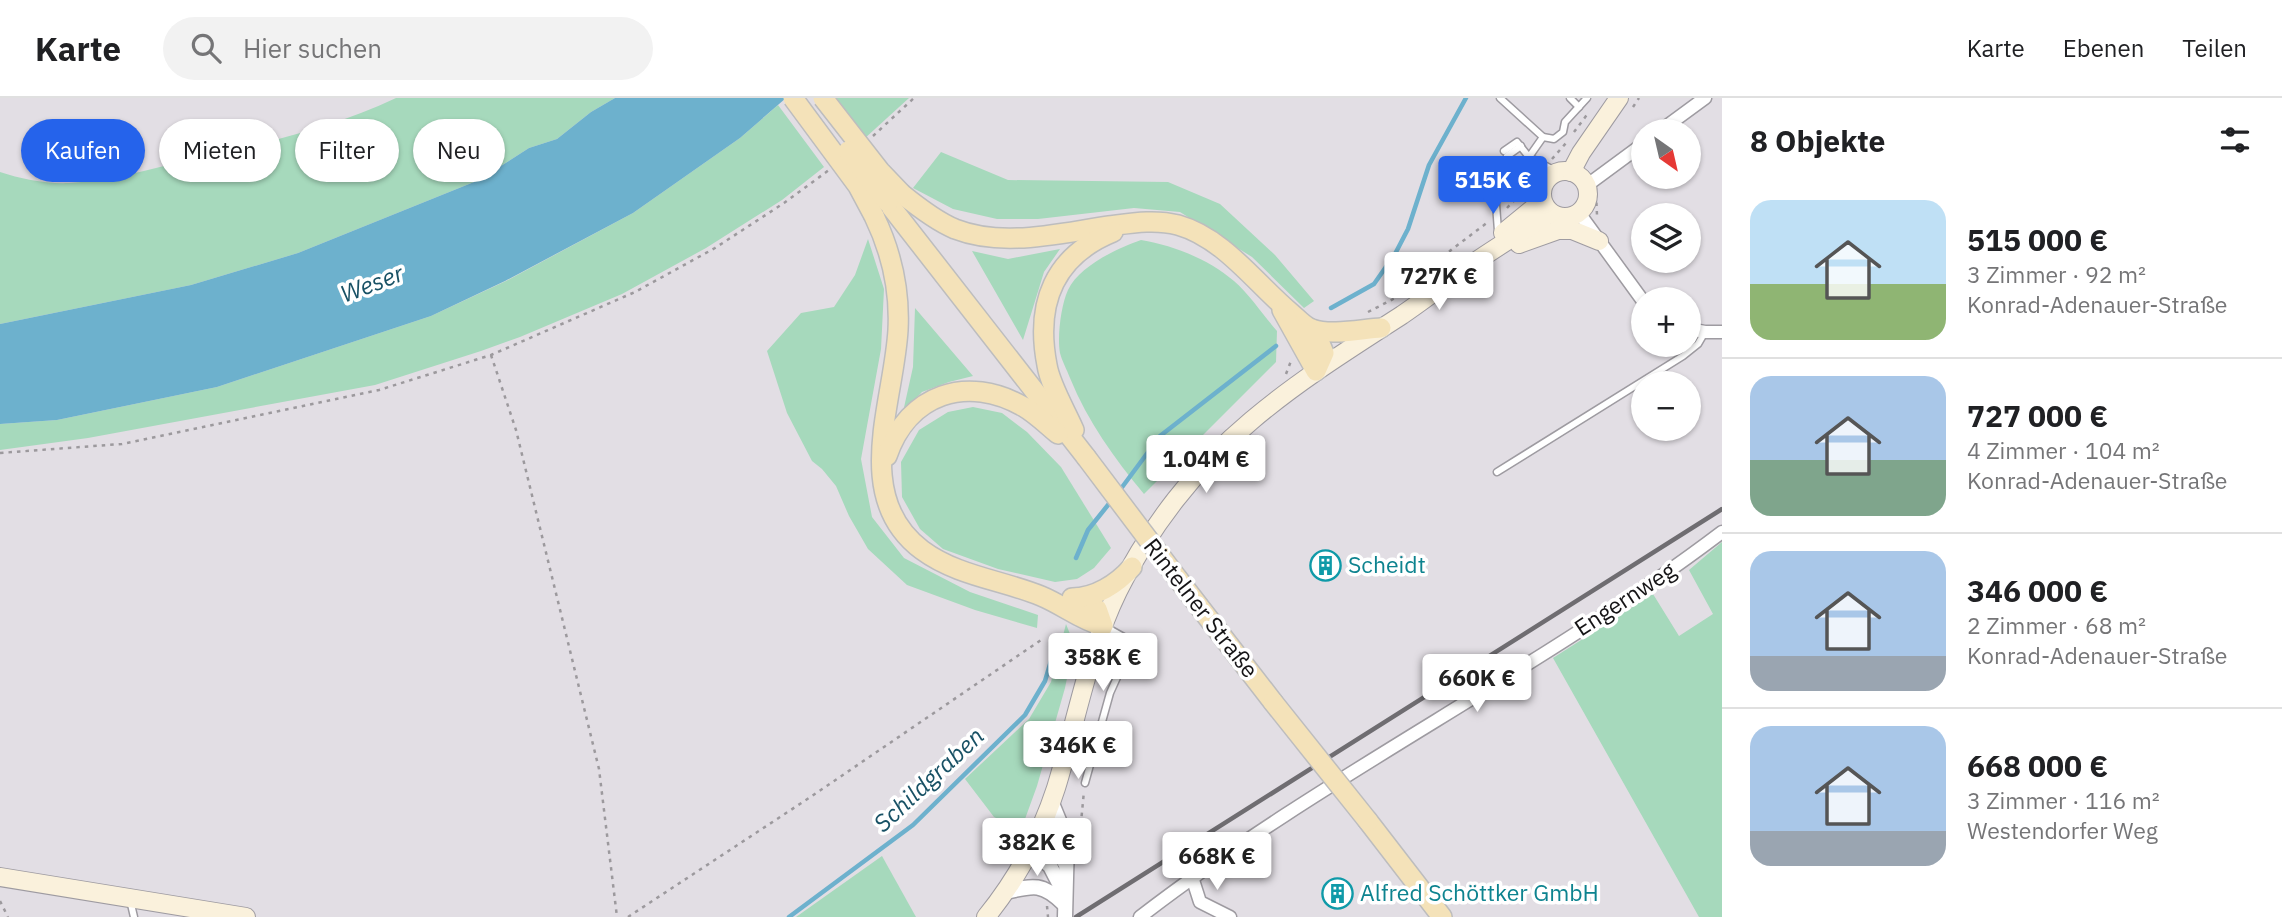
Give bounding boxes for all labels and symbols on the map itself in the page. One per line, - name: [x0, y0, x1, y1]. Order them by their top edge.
- north arrow: [1631, 119, 1701, 189]
- pin: 515K €: [1436, 156, 1550, 216]
- pin: 727K €: [1382, 252, 1496, 312]
- water label: Weser: [336, 256, 409, 310]
- pin: 1.04M €: [1141, 436, 1271, 495]
- street label: Rintelner Straße: [1138, 531, 1266, 683]
- building icon: Scheidt: [1308, 548, 1342, 582]
- place label: Scheidt: [1348, 549, 1426, 579]
- street label: Engernweg: [1568, 554, 1681, 642]
- pin: 358K €: [1046, 634, 1160, 693]
- pin: 660K €: [1420, 654, 1534, 714]
- water label: Schildgraben: [866, 720, 990, 839]
- pin: 346K €: [1021, 722, 1135, 781]
- pin: 382K €: [980, 818, 1094, 878]
- pin: 668K €: [1160, 832, 1274, 892]
- building icon: Alfred Schöttker GmbH: [1320, 876, 1354, 910]
- place label: Alfred Schöttker GmbH: [1360, 877, 1599, 907]

